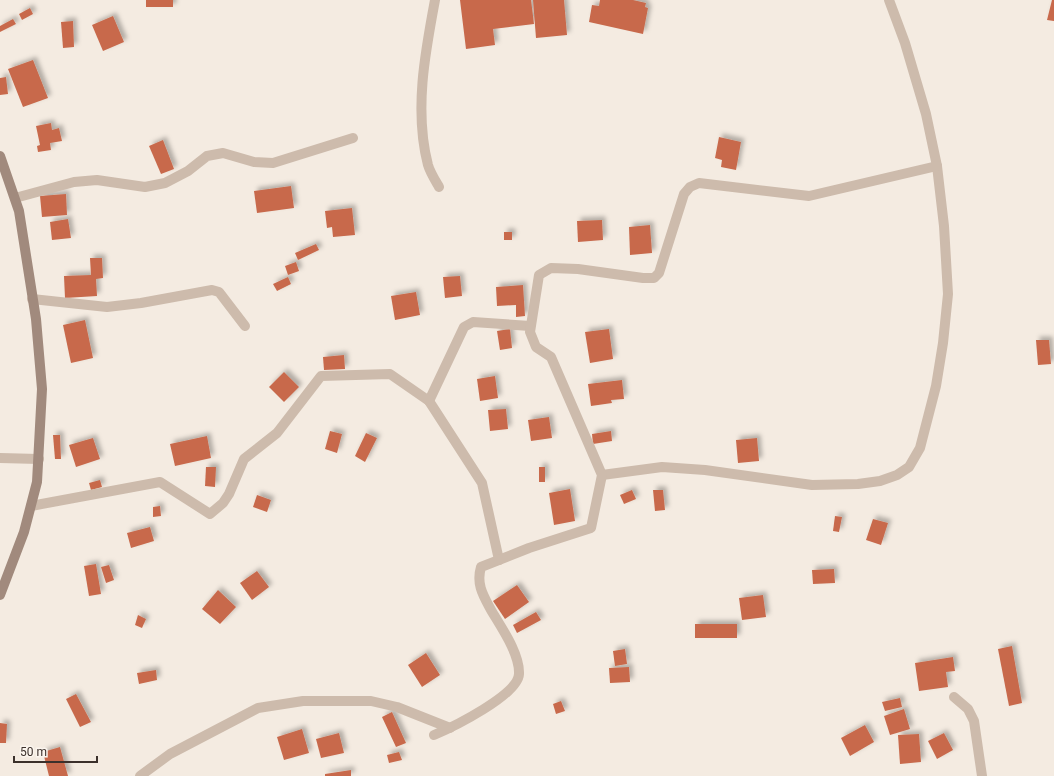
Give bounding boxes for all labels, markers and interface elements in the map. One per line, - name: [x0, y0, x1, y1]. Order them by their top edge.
- scale bar: [14, 738, 97, 764]
- text: 50 m: [20, 745, 47, 759]

